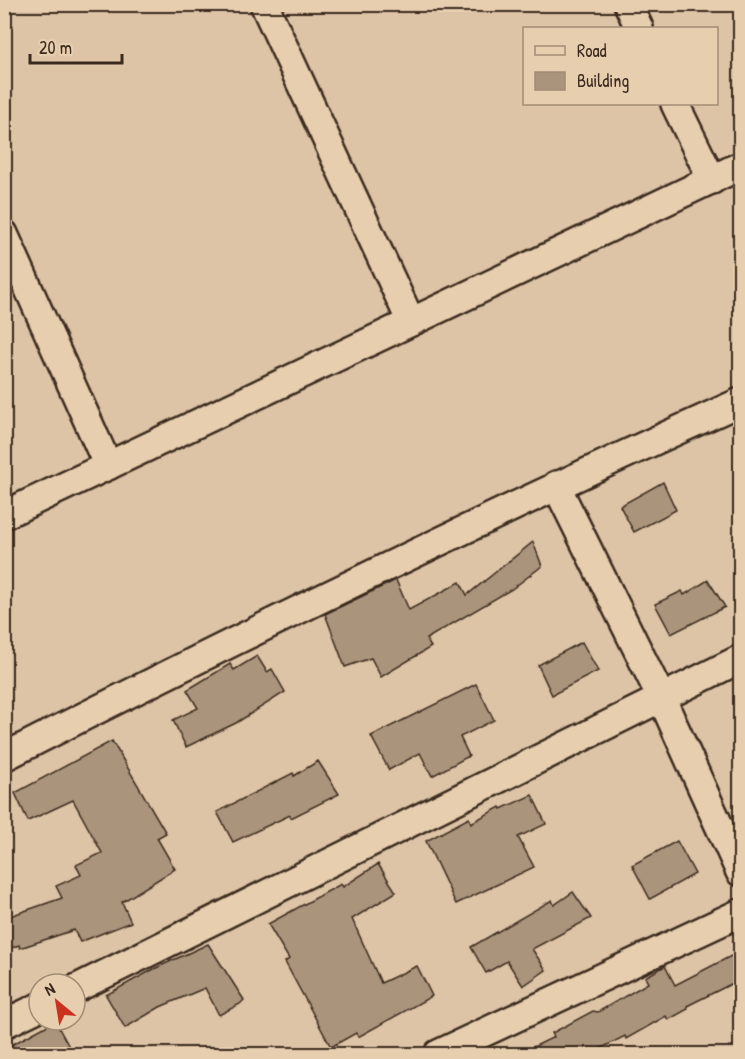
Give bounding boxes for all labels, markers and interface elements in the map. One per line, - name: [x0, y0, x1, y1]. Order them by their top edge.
- scale bar: [30, 27, 122, 65]
- legend: [523, 27, 718, 105]
- text: 20 m: [39, 35, 72, 60]
- text: Road: [577, 38, 607, 63]
- text: Building: [577, 68, 629, 93]
- north arrow: [27, 972, 87, 1032]
- text: N: [40, 977, 59, 1001]

